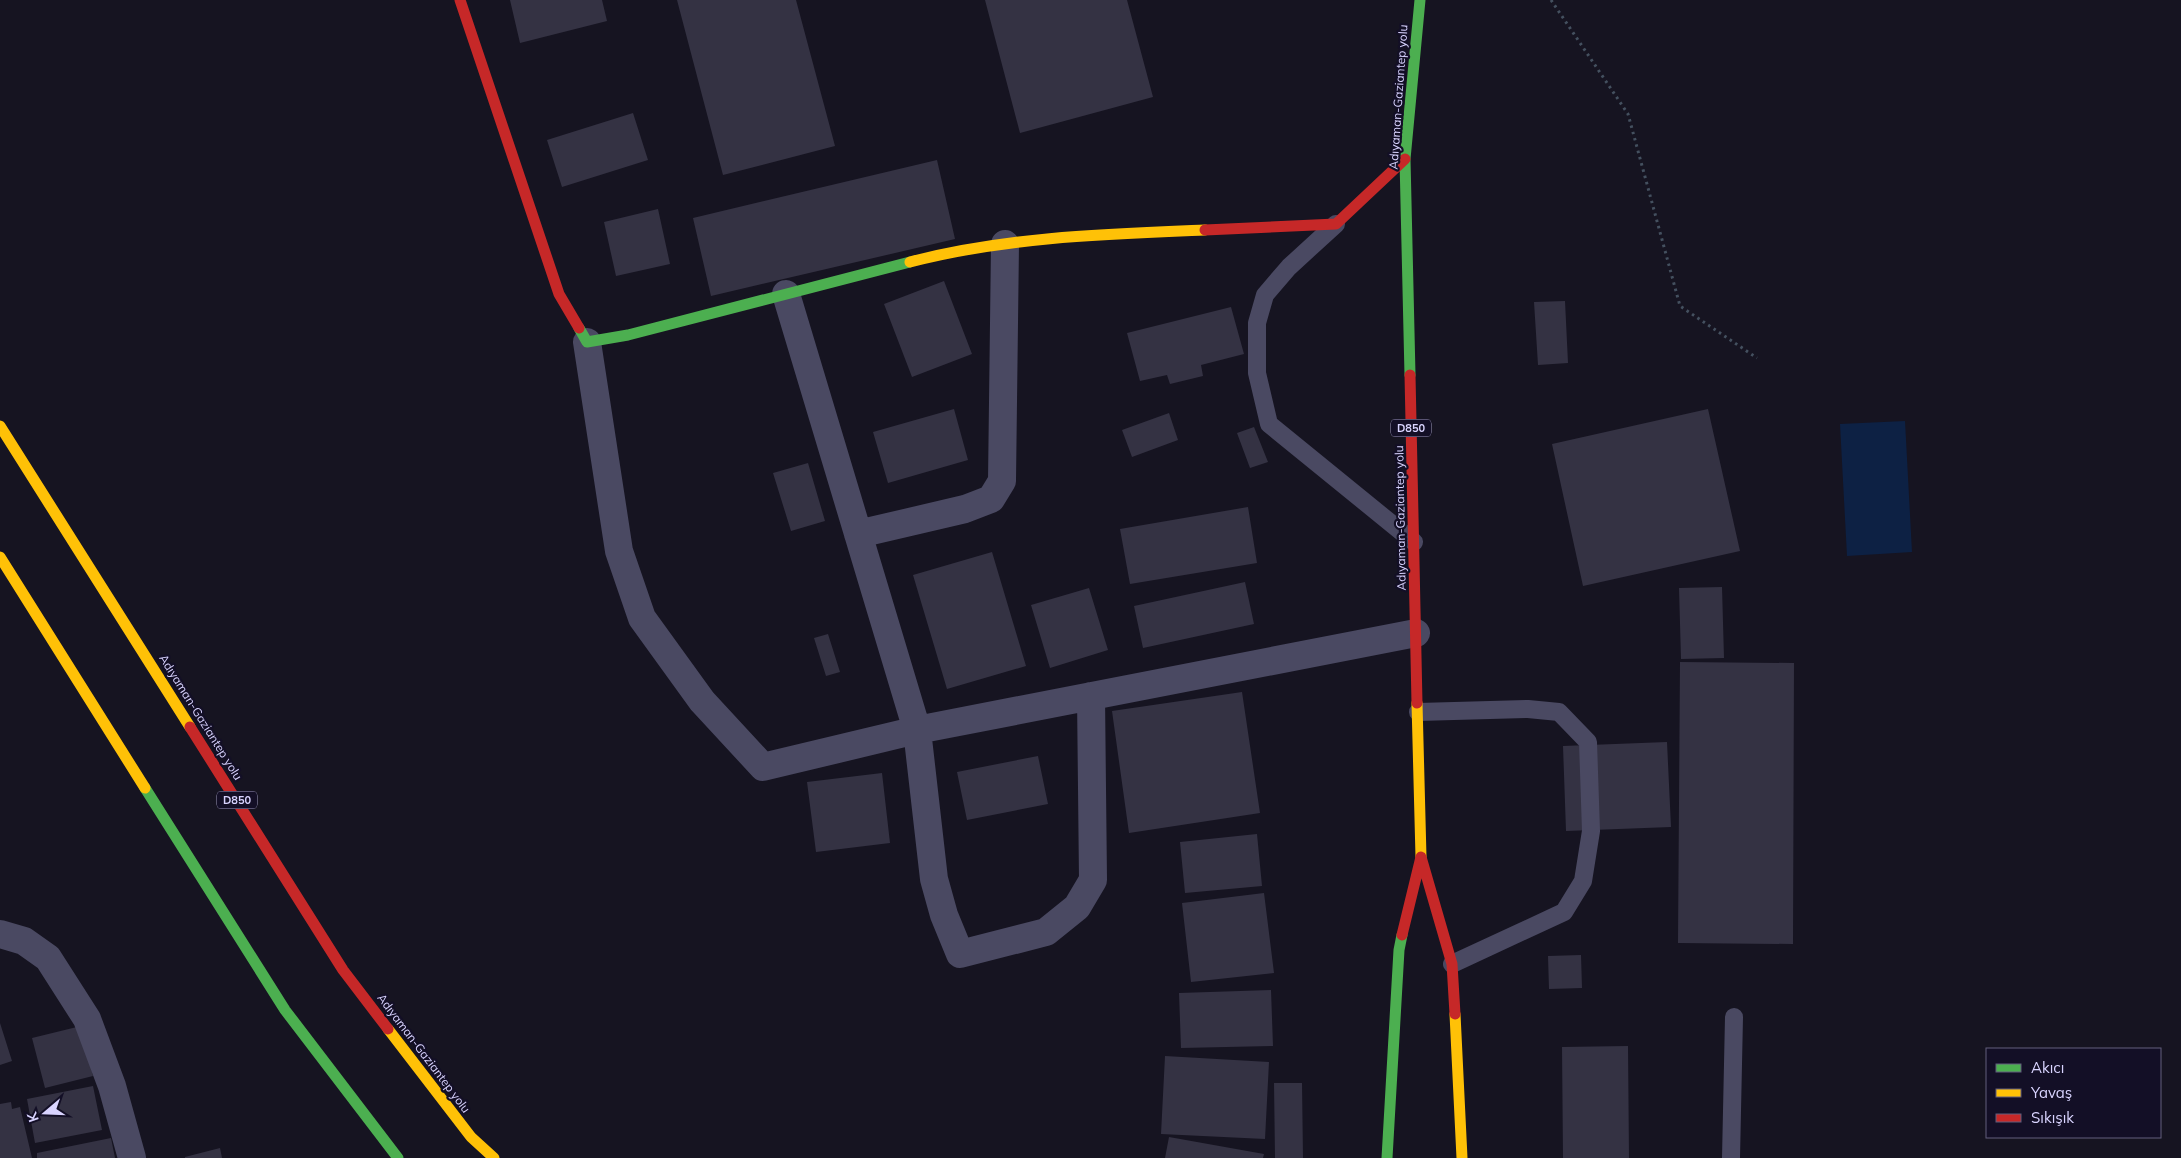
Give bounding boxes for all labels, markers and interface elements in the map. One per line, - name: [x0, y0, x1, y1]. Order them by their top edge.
- street label: Adıyaman-Gaziantep yolu: [1385, 24, 1411, 170]
- road number: D850: [1391, 419, 1431, 436]
- street label: Adıyaman-Gaziantep yolu: [1391, 445, 1409, 591]
- street label: Adıyaman-Gaziantep yolu: [156, 651, 246, 783]
- road number: D850: [217, 792, 257, 808]
- street label: Adıyaman-Gaziantep yolu: [374, 990, 474, 1116]
- legend: [1986, 1048, 2161, 1138]
- text: Akıcı: [2031, 1058, 2064, 1077]
- text: Yavaş: [2030, 1083, 2072, 1102]
- north arrow: [20, 1088, 70, 1138]
- text: Sıkışık: [2031, 1108, 2074, 1127]
- text: K: [22, 1109, 43, 1125]

